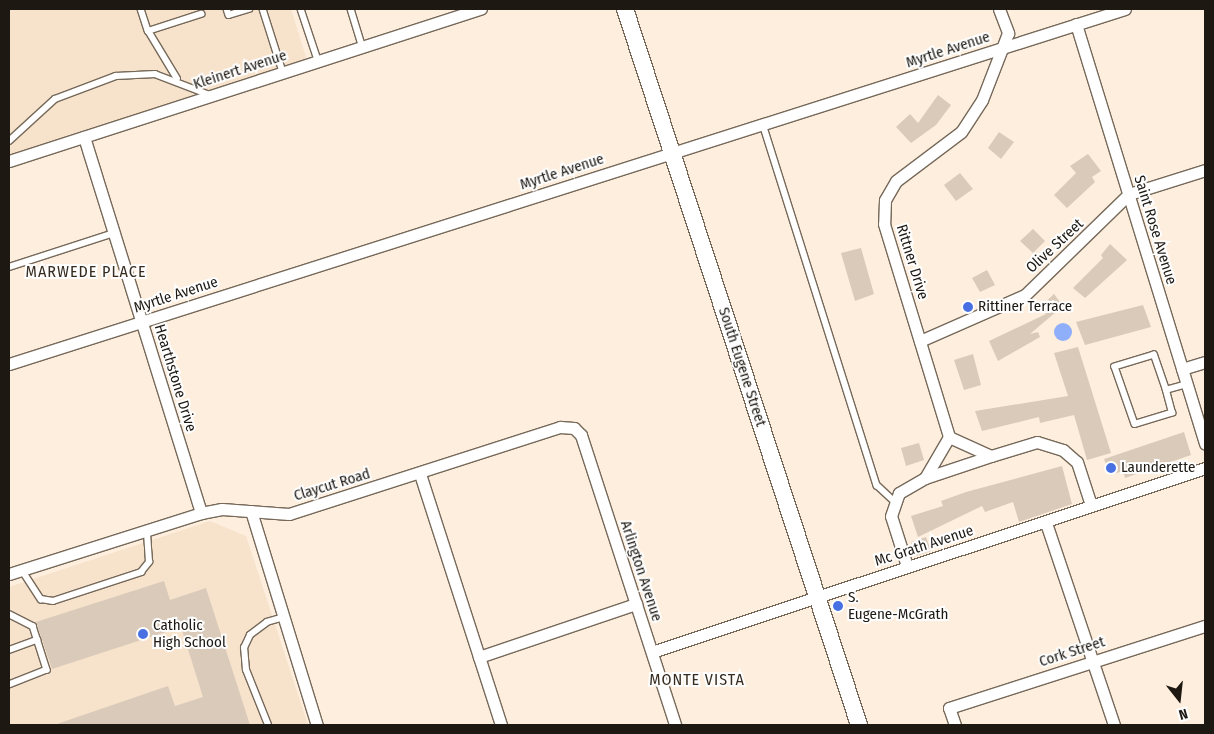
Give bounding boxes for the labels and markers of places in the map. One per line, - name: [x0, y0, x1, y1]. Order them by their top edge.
- place label: Rittiner Terrace: [978, 298, 1072, 316]
- marker: Rittiner Terrace: [962, 301, 974, 313]
- place label: Launderette: [1121, 459, 1195, 477]
- marker: Launderette: [1105, 462, 1117, 474]
- place label: S. Eugene-McGrath: [848, 588, 948, 623]
- marker: S. Eugene-McGrath: [832, 600, 844, 612]
- place label: Catholic High School: [153, 616, 226, 651]
- marker: Catholic High School: [137, 628, 149, 640]

